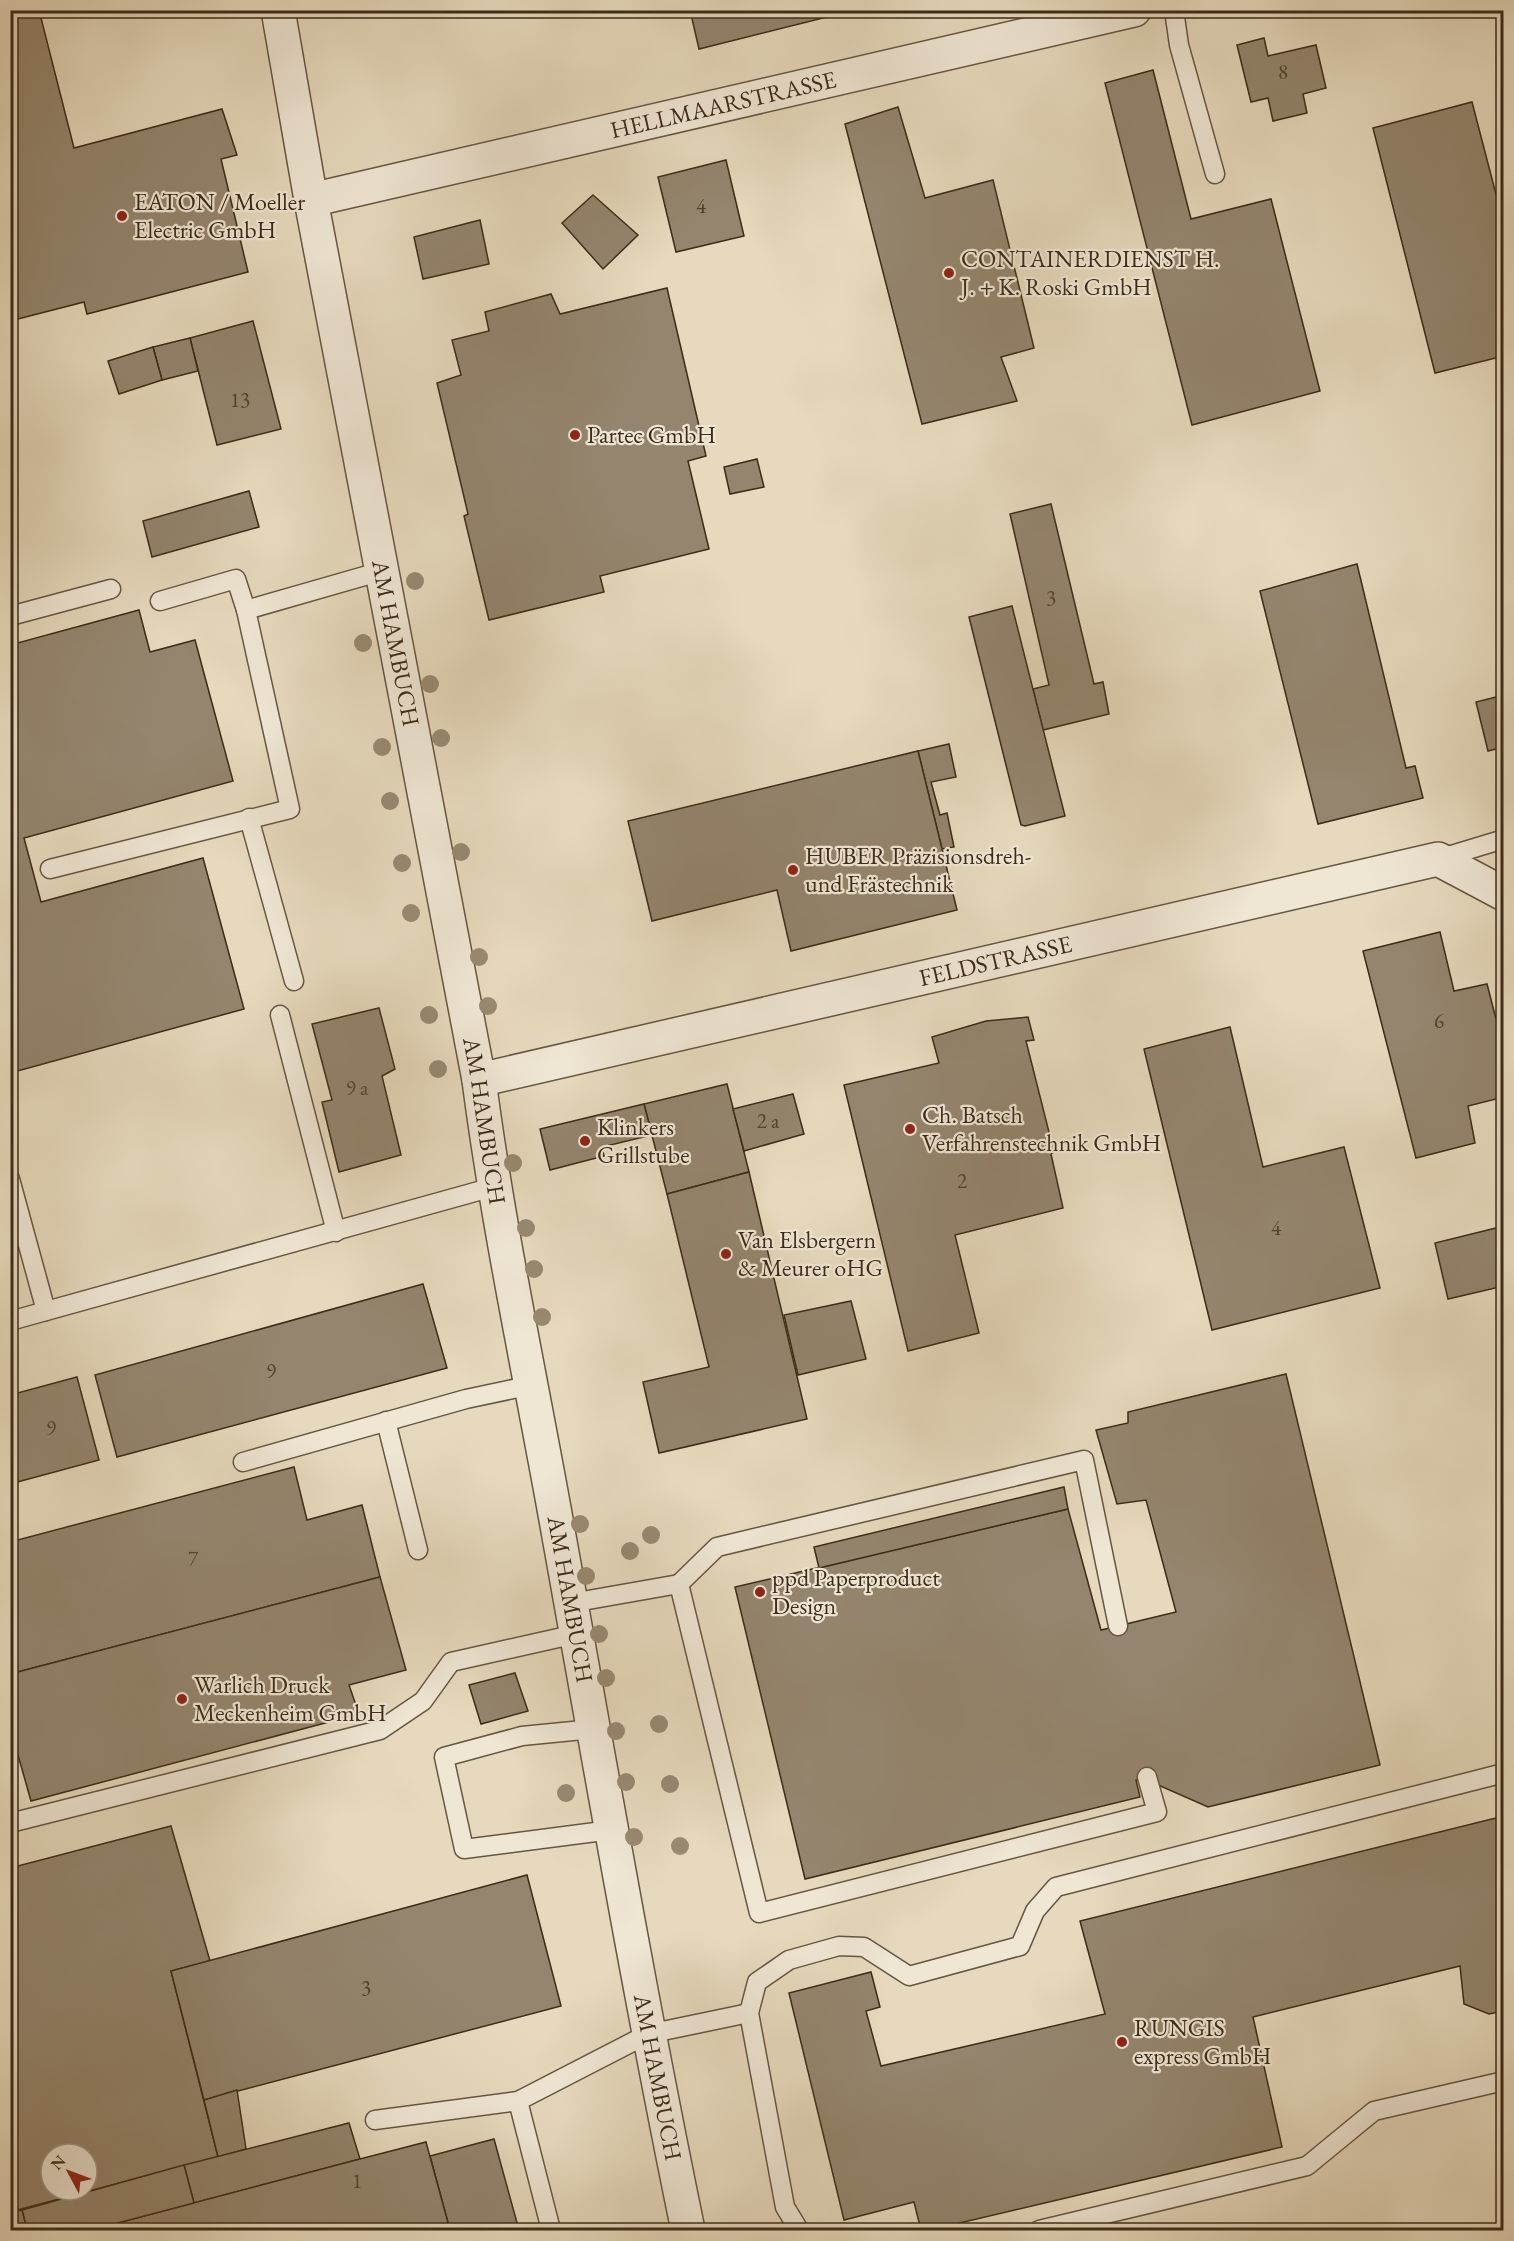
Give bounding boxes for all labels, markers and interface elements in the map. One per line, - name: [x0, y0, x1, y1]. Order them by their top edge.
- house number: 8: [1278, 58, 1288, 85]
- street label: HELLMAARSTRASSE: [607, 63, 839, 145]
- place label: EATON / Moeller Electric GmbH: [134, 186, 305, 245]
- house number: 4: [696, 192, 707, 219]
- marker: EATON / Moeller Electric GmbH: [115, 209, 129, 223]
- place label: CONTAINERDIENST H. J. + K. Roski GmbH: [959, 243, 1220, 302]
- marker: CONTAINERDIENST H. J. + K. Roski GmbH: [942, 266, 956, 280]
- house number: 13: [230, 386, 250, 413]
- place label: Partec GmbH: [587, 419, 716, 450]
- marker: Partec GmbH: [568, 428, 582, 442]
- street label: AM HAMBUCH: [365, 556, 427, 729]
- house number: 3: [1046, 584, 1056, 611]
- place label: HUBER Präzisionsdreh- und Frästechnik: [805, 840, 1031, 899]
- marker: HUBER Präzisionsdreh- und Frästechnik: [786, 863, 800, 877]
- street label: FELDSTRASSE: [916, 928, 1075, 993]
- house number: 6: [1434, 1007, 1444, 1034]
- street label: AM HAMBUCH: [456, 1034, 514, 1207]
- house number: 9 a: [346, 1074, 369, 1101]
- place label: Ch. Batsch Verfahrenstechnik GmbH: [922, 1099, 1161, 1158]
- house number: 2 a: [757, 1107, 780, 1134]
- place label: Klinkers Grillstube: [597, 1111, 690, 1170]
- marker: Ch. Batsch Verfahrenstechnik GmbH: [903, 1122, 917, 1136]
- marker: Klinkers Grillstube: [578, 1134, 592, 1148]
- house number: 2: [957, 1167, 967, 1194]
- house number: 4: [1271, 1214, 1282, 1241]
- place label: Van Elsbergern & Meurer oHG: [738, 1224, 883, 1283]
- marker: Van Elsbergern & Meurer oHG: [719, 1247, 733, 1261]
- house number: 9: [266, 1357, 276, 1384]
- house number: 9: [46, 1414, 56, 1441]
- street label: AM HAMBUCH: [540, 1512, 601, 1685]
- house number: 7: [188, 1545, 199, 1572]
- place label: ppd Paperproduct Design: [772, 1562, 940, 1621]
- marker: ppd Paperproduct Design: [753, 1585, 767, 1599]
- place label: Warlich Druck Meckenheim GmbH: [194, 1669, 386, 1728]
- marker: Warlich Druck Meckenheim GmbH: [175, 1692, 189, 1706]
- house number: 3: [361, 1974, 371, 2001]
- street label: AM HAMBUCH: [627, 1990, 690, 2163]
- place label: RUNGIS express GmbH: [1134, 2012, 1271, 2071]
- marker: RUNGIS express GmbH: [1115, 2035, 1129, 2049]
- north arrow: [39, 2142, 99, 2202]
- text: N: [46, 2151, 70, 2174]
- house number: 1: [352, 2167, 362, 2194]

